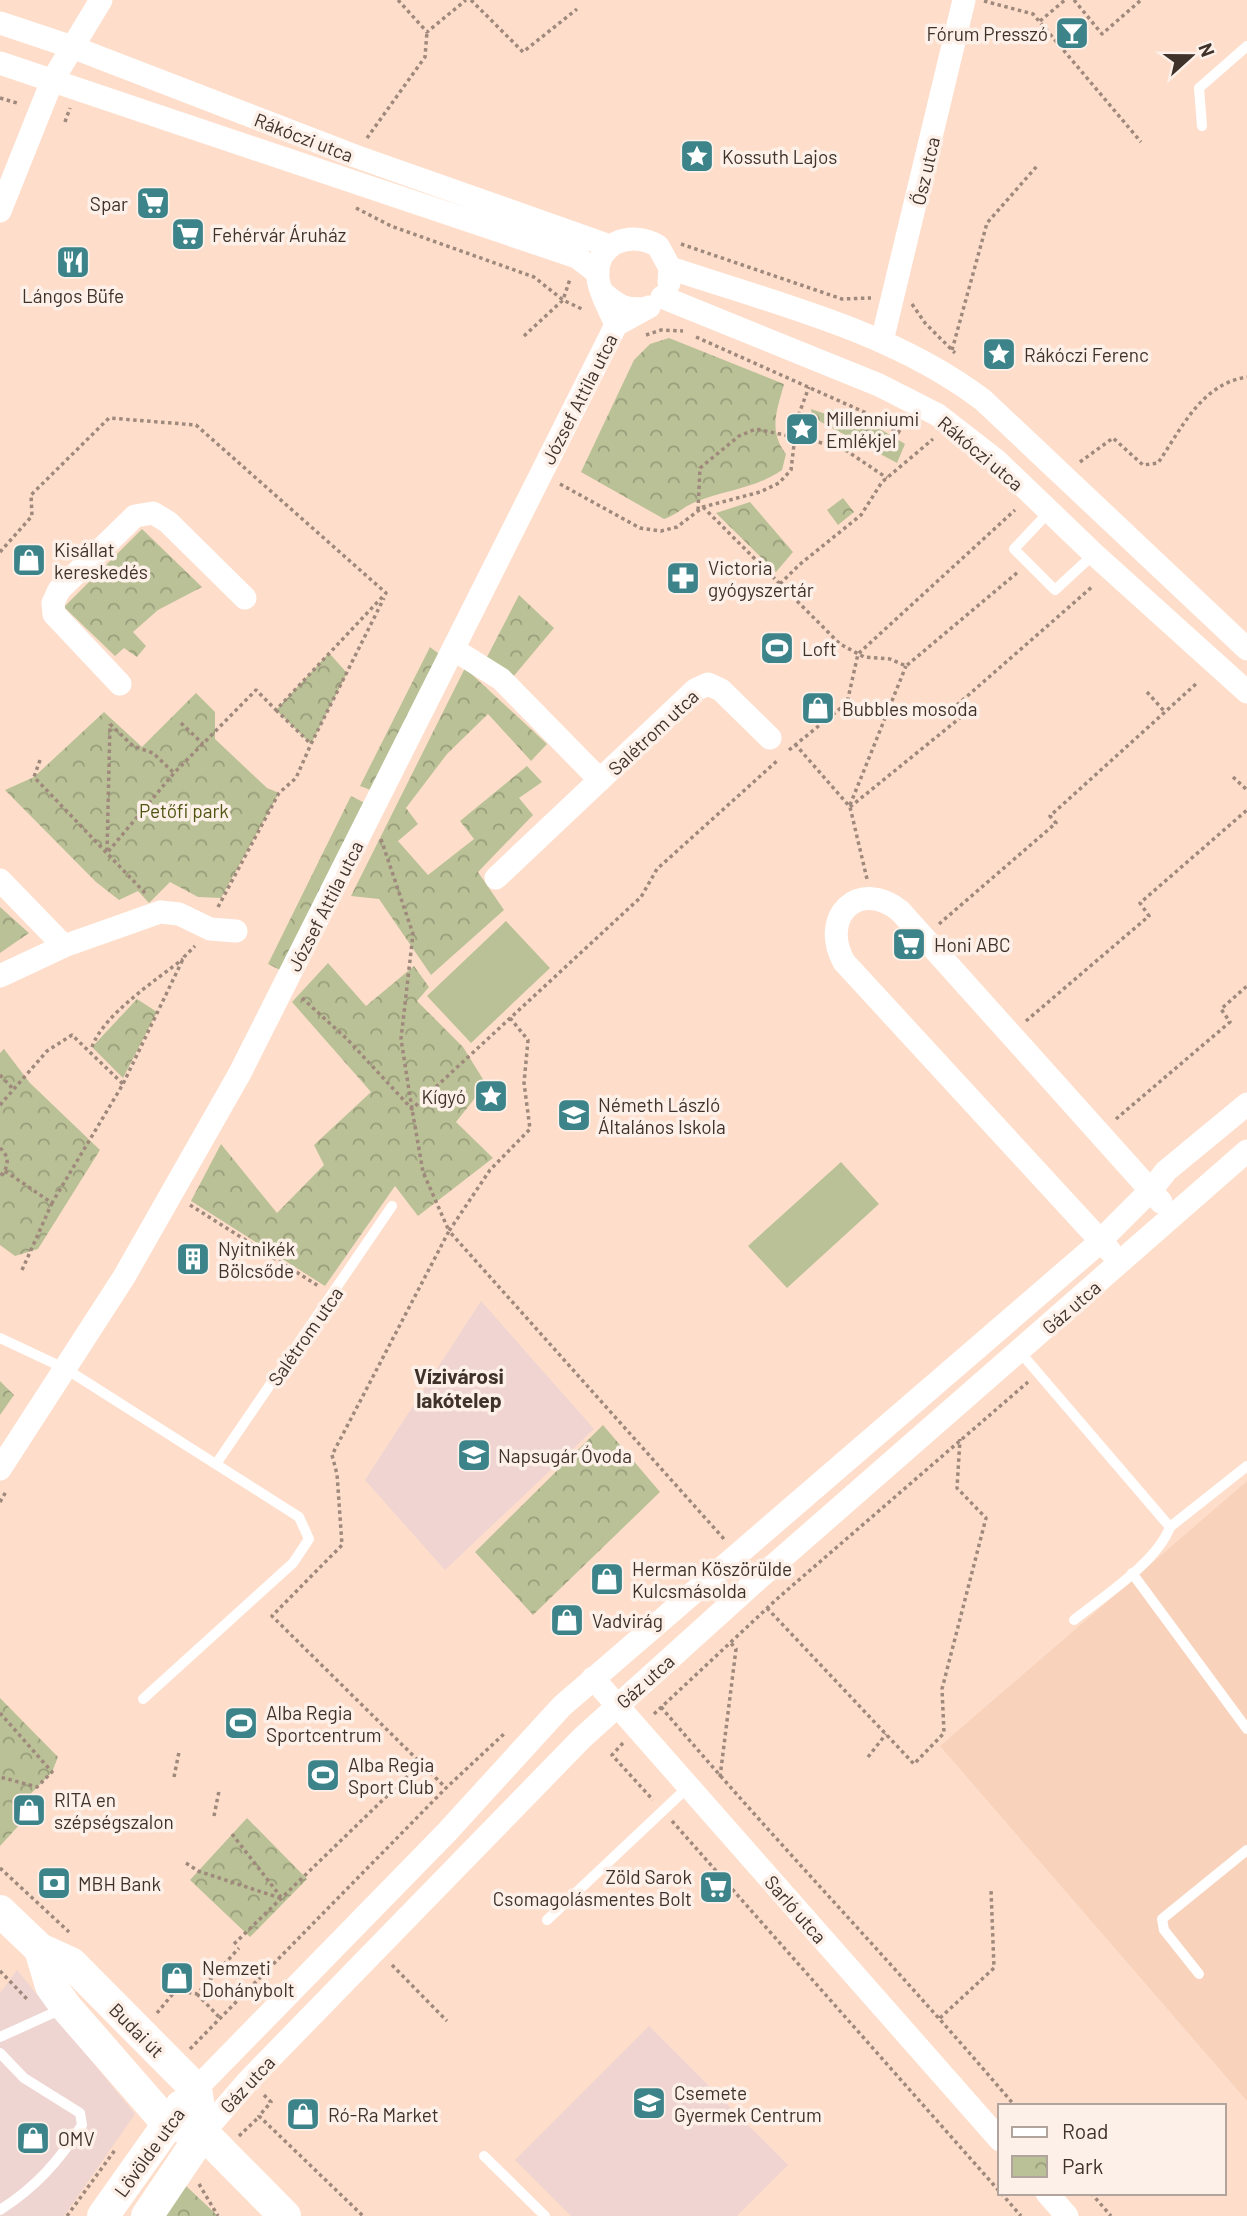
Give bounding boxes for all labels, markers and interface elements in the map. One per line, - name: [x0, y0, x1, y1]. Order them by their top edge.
- bar icon: Fórum Presszó: [1053, 14, 1091, 52]
- north arrow: [1156, 21, 1226, 91]
- place label: Fórum Presszó: [927, 22, 1048, 45]
- text: N: [1194, 40, 1220, 60]
- street label: Rákóczi utca: [251, 108, 357, 166]
- street label: Ősz utca: [906, 134, 944, 208]
- place icon: Kossuth Lajos: [678, 137, 716, 175]
- place label: Kossuth Lajos: [722, 145, 837, 168]
- supermarket icon: Spar: [134, 184, 172, 222]
- place label: Spar: [90, 192, 128, 215]
- supermarket icon: Fehérvár Áruház: [169, 215, 207, 253]
- place label: Fehérvár Áruház: [212, 223, 346, 246]
- restaurant icon: Lángos Büfe: [54, 243, 92, 281]
- place label: Lángos Büfe: [22, 284, 124, 307]
- street label: József Attila utca: [536, 330, 622, 468]
- place icon: Rákóczi Ferenc: [980, 335, 1018, 373]
- place label: Rákóczi Ferenc: [1024, 343, 1149, 366]
- place label: Millenniumi Emlékjel: [826, 407, 919, 452]
- place icon: Millenniumi Emlékjel: [783, 410, 821, 448]
- street label: Rákóczi utca: [934, 411, 1028, 495]
- place label: Kisállat kereskedés: [54, 538, 148, 583]
- shop icon: Kisállat kereskedés: [10, 541, 48, 579]
- place label: Victoria gyógyszertár: [708, 556, 814, 601]
- pharmacy icon: Victoria gyógyszertár: [664, 559, 702, 597]
- sports icon: Loft: [758, 629, 796, 667]
- place label: Loft: [802, 637, 837, 660]
- street label: Salétrom utca: [603, 684, 703, 780]
- shop icon: Bubbles mosoda: [799, 689, 837, 727]
- place label: Bubbles mosoda: [842, 697, 977, 720]
- park label: Petőfi park: [139, 799, 229, 822]
- street label: József Attila utca: [282, 837, 368, 975]
- supermarket icon: Honi ABC: [890, 925, 928, 963]
- place label: Honi ABC: [934, 933, 1011, 956]
- place icon: Kígyó: [472, 1077, 510, 1115]
- place label: Kígyó: [422, 1085, 466, 1108]
- place label: Németh László Általános Iskola: [598, 1093, 726, 1138]
- school or university icon: Németh László Általános Iskola: [555, 1096, 593, 1134]
- place label: Nyitnikék Bölcsőde: [218, 1237, 295, 1282]
- building icon: Nyitnikék Bölcsőde: [174, 1240, 212, 1278]
- street label: Gáz utca: [1037, 1275, 1105, 1339]
- street label: Salétrom utca: [263, 1282, 347, 1390]
- district label: Vízivárosi lakótelep: [414, 1363, 504, 1412]
- school or university icon: Napsugár Óvoda: [455, 1436, 493, 1474]
- place label: Napsugár Óvoda: [498, 1444, 632, 1467]
- place label: Herman Köszörülde Kulcsmásolda: [632, 1557, 792, 1602]
- shop icon: Herman Köszörülde Kulcsmásolda: [588, 1560, 626, 1598]
- shop icon: Vadvirág: [548, 1601, 586, 1639]
- place label: Vadvirág: [592, 1609, 663, 1632]
- street label: Gáz utca: [611, 1649, 679, 1713]
- place label: Alba Regia Sportcentrum: [266, 1701, 382, 1746]
- sports icon: Alba Regia Sportcentrum: [222, 1704, 260, 1742]
- place label: Alba Regia Sport Club: [348, 1753, 434, 1798]
- sports icon: Alba Regia Sport Club: [304, 1756, 342, 1794]
- place label: RITA en szépségszalon: [54, 1788, 174, 1833]
- shop icon: RITA en szépségszalon: [10, 1791, 48, 1829]
- bank icon: MBH Bank: [35, 1864, 73, 1902]
- place label: Zöld Sarok Csomagolásmentes Bolt: [493, 1865, 692, 1910]
- supermarket icon: Zöld Sarok Csomagolásmentes Bolt: [697, 1868, 735, 1906]
- street label: Sarló utca: [760, 1870, 832, 1948]
- place label: MBH Bank: [78, 1872, 161, 1895]
- place label: Nemzeti Dohánybolt: [202, 1956, 295, 2001]
- shop icon: Nemzeti Dohánybolt: [158, 1959, 196, 1997]
- street label: Budai út: [105, 1998, 169, 2062]
- street label: Gáz utca: [215, 2051, 279, 2117]
- place label: Csemete Gyermek Centrum: [674, 2081, 822, 2126]
- school or university icon: Csemete Gyermek Centrum: [630, 2084, 668, 2122]
- shop icon: Ró-Ra Market: [284, 2095, 322, 2133]
- street label: Lövölde utca: [109, 2103, 189, 2201]
- place label: Ró-Ra Market: [328, 2103, 439, 2126]
- legend: [998, 2104, 1226, 2195]
- text: Road: [1062, 2118, 1108, 2143]
- shop icon: OMV: [14, 2119, 52, 2157]
- place label: OMV: [58, 2127, 95, 2150]
- text: Park: [1062, 2153, 1103, 2178]

